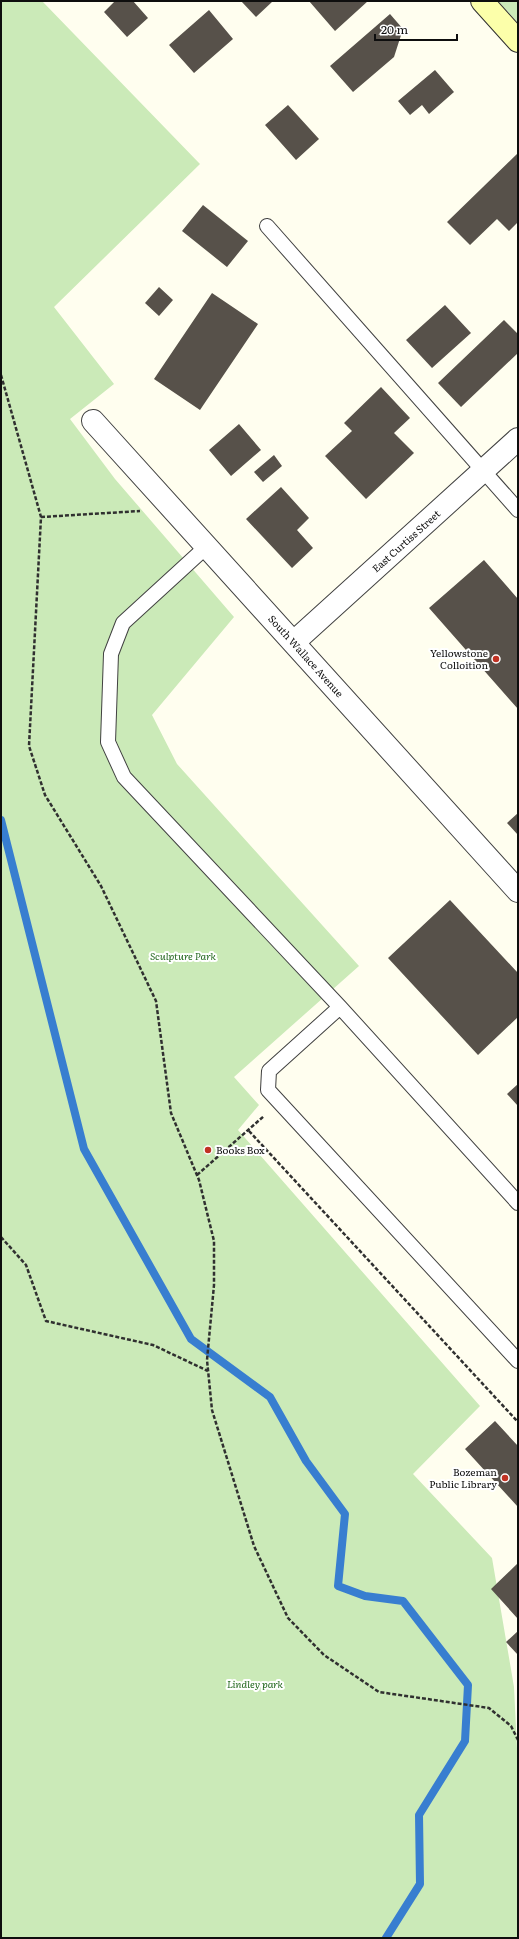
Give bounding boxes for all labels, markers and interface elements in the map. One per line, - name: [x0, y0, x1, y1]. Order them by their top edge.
- scale bar: [375, 16, 457, 42]
- text: 20 m: [381, 20, 408, 38]
- street label: East Curtiss Street: [368, 506, 443, 575]
- street label: South Wallace Avenue: [265, 611, 347, 700]
- place label: Yellowstone Colloition: [430, 645, 488, 672]
- marker: Yellowstone Colloition: [491, 654, 501, 664]
- park label: Sculpture Park: [150, 948, 216, 963]
- place label: Books Box: [216, 1142, 265, 1157]
- marker: Books Box: [203, 1145, 213, 1155]
- place label: Bozeman Public Library: [429, 1464, 497, 1491]
- marker: Bozeman Public Library: [500, 1473, 510, 1483]
- park label: Lindley park: [227, 1676, 284, 1691]

